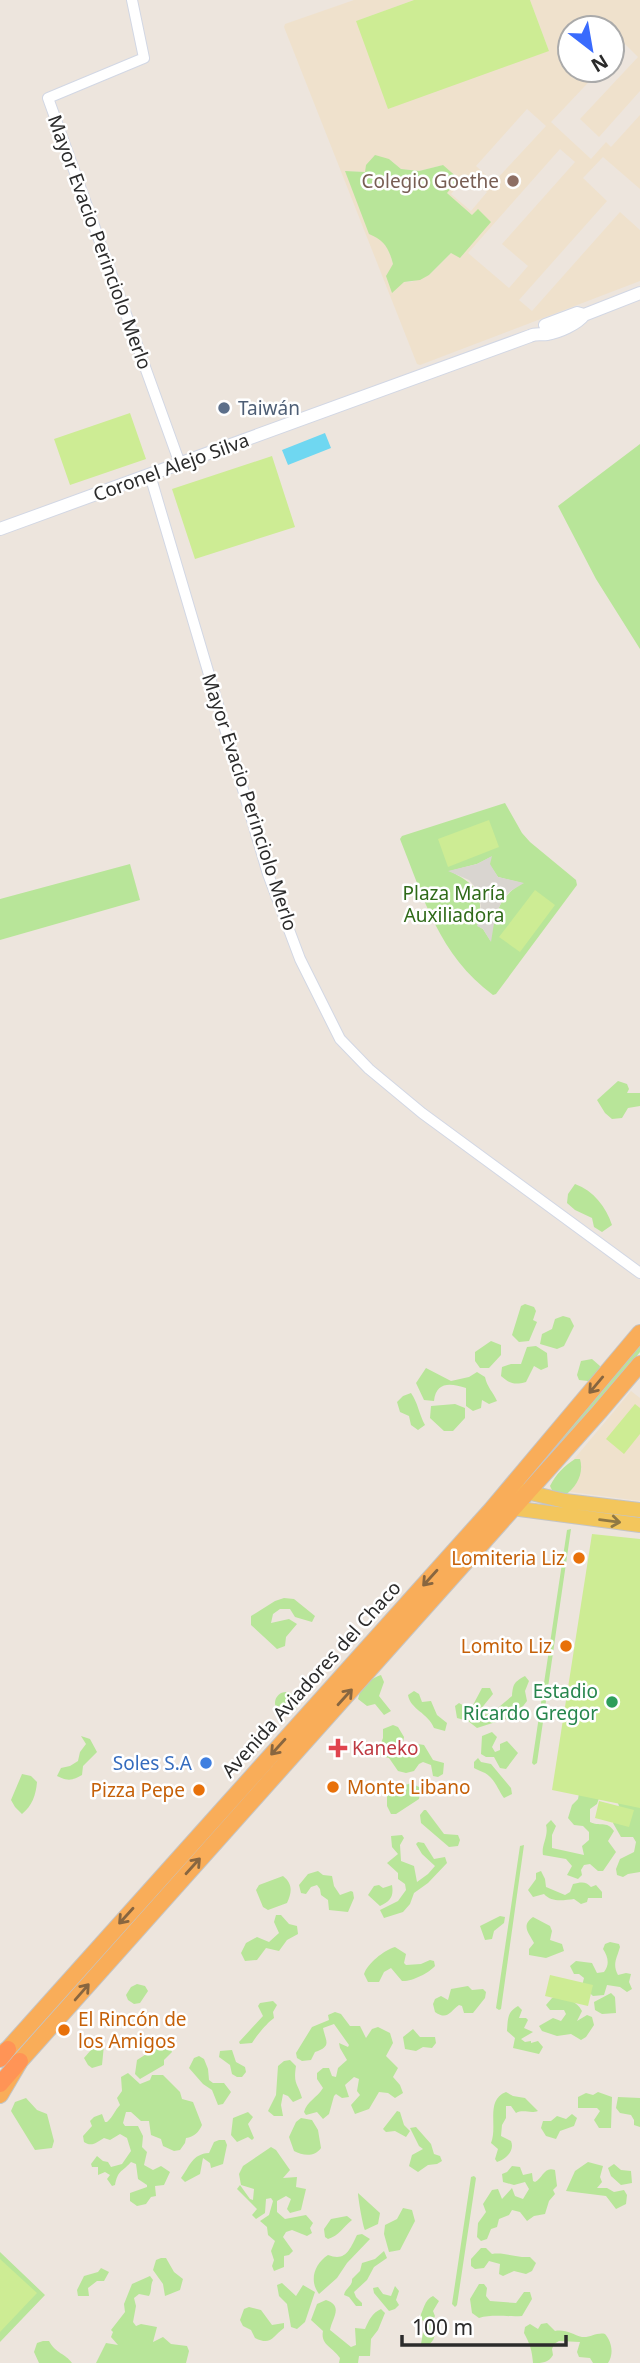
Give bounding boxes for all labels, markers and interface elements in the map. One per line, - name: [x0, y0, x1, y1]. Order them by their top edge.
- north arrow: [556, 14, 626, 84]
- text: N: [586, 48, 613, 79]
- street label: Mayor Evacio Perinciolo Merlo: [42, 111, 158, 373]
- place label: Colegio Goethe: [361, 168, 499, 194]
- marker: Colegio Goethe: [505, 173, 521, 189]
- place label: Taiwán: [238, 395, 300, 421]
- marker: Taiwán: [216, 400, 232, 416]
- street label: Coronel Alejo Silva: [89, 427, 253, 507]
- street label: Mayor Evacio Perinciolo Merlo: [196, 670, 304, 934]
- park label: Plaza María Auxiliadora: [403, 880, 505, 928]
- one-way arrow: [588, 1376, 604, 1394]
- one-way arrow: [598, 1515, 621, 1528]
- place label: Lomiteria Liz: [451, 1545, 565, 1571]
- marker: Lomiteria Liz: [571, 1550, 587, 1566]
- one-way arrow: [422, 1569, 438, 1587]
- street label: Avenida Aviadores del Chaco: [216, 1575, 406, 1783]
- place label: Lomito Liz: [461, 1633, 552, 1659]
- marker: Lomito Liz: [558, 1638, 574, 1654]
- place label: Estadio Ricardo Gregor: [463, 1678, 598, 1726]
- one-way arrow: [337, 1688, 353, 1706]
- marker: Estadio Ricardo Gregor: [604, 1694, 620, 1710]
- place label: Kaneko: [352, 1735, 419, 1761]
- one-way arrow: [270, 1738, 286, 1756]
- marker: Kaneko: [330, 1740, 346, 1756]
- place label: Soles S.A: [113, 1750, 193, 1776]
- marker: Soles S.A: [198, 1755, 214, 1771]
- place label: Monte Libano: [347, 1774, 470, 1800]
- place label: Pizza Pepe: [91, 1777, 185, 1803]
- marker: Monte Libano: [325, 1779, 341, 1795]
- marker: Pizza Pepe: [191, 1782, 207, 1798]
- one-way arrow: [185, 1858, 201, 1876]
- one-way arrow: [118, 1907, 134, 1925]
- one-way arrow: [74, 1983, 90, 2001]
- place label: El Rincón de los Amigos: [78, 2006, 187, 2054]
- marker: El Rincón de los Amigos: [56, 2022, 72, 2038]
- scale bar: [402, 2304, 566, 2348]
- text: 100 m: [412, 2313, 473, 2341]

